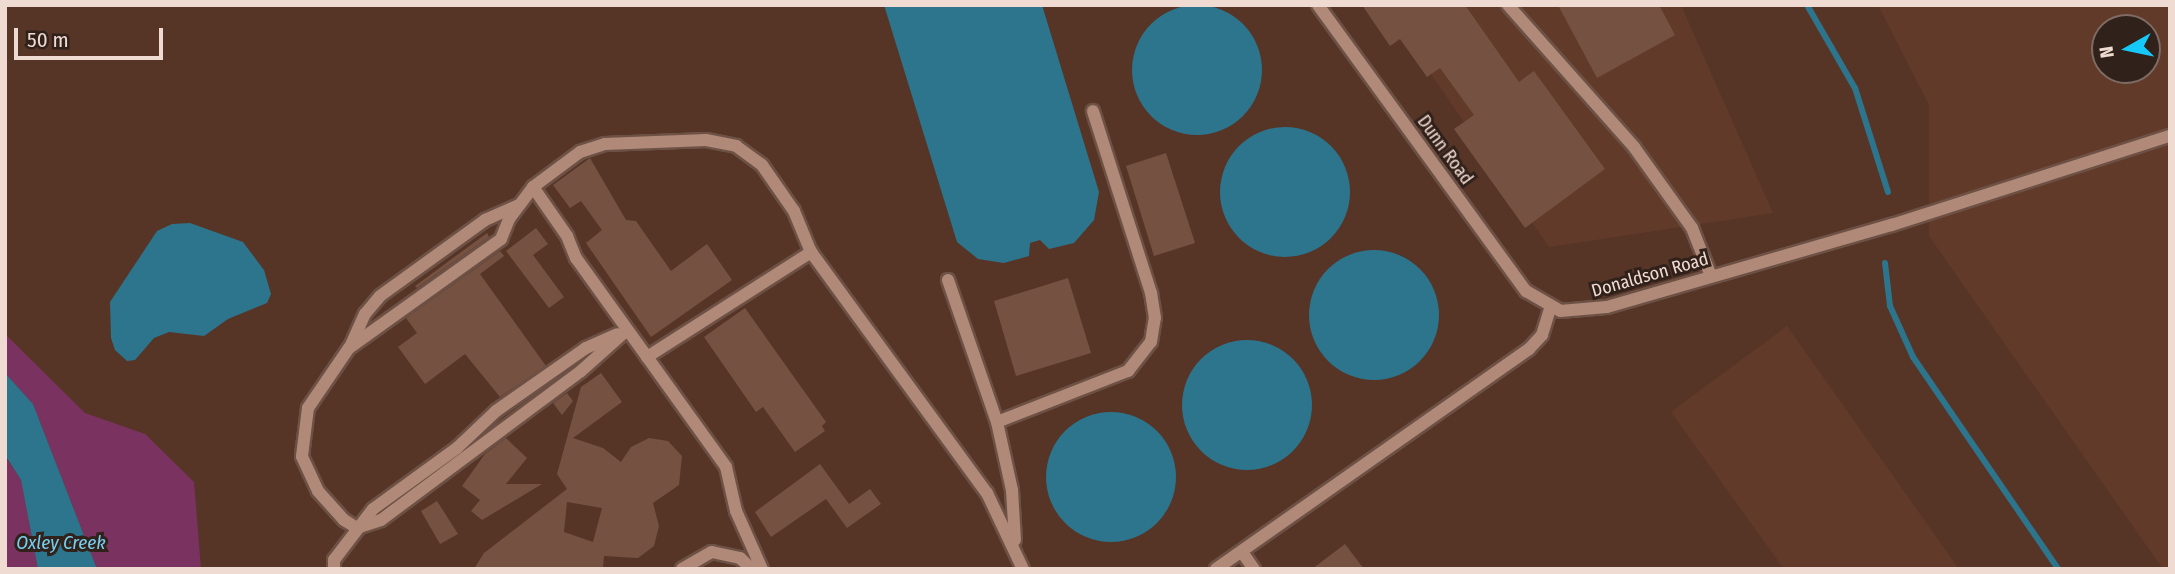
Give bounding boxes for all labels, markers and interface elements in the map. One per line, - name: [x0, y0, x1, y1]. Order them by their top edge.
- scale bar: [18, 14, 166, 58]
- north arrow: [2091, 14, 2161, 84]
- text: 50 m: [27, 27, 69, 53]
- text: N: [2094, 45, 2119, 59]
- street label: Dunn Road: [1413, 111, 1477, 189]
- street label: Donaldson Road: [1589, 248, 1711, 302]
- water label: Oxley Creek: [16, 532, 106, 554]

